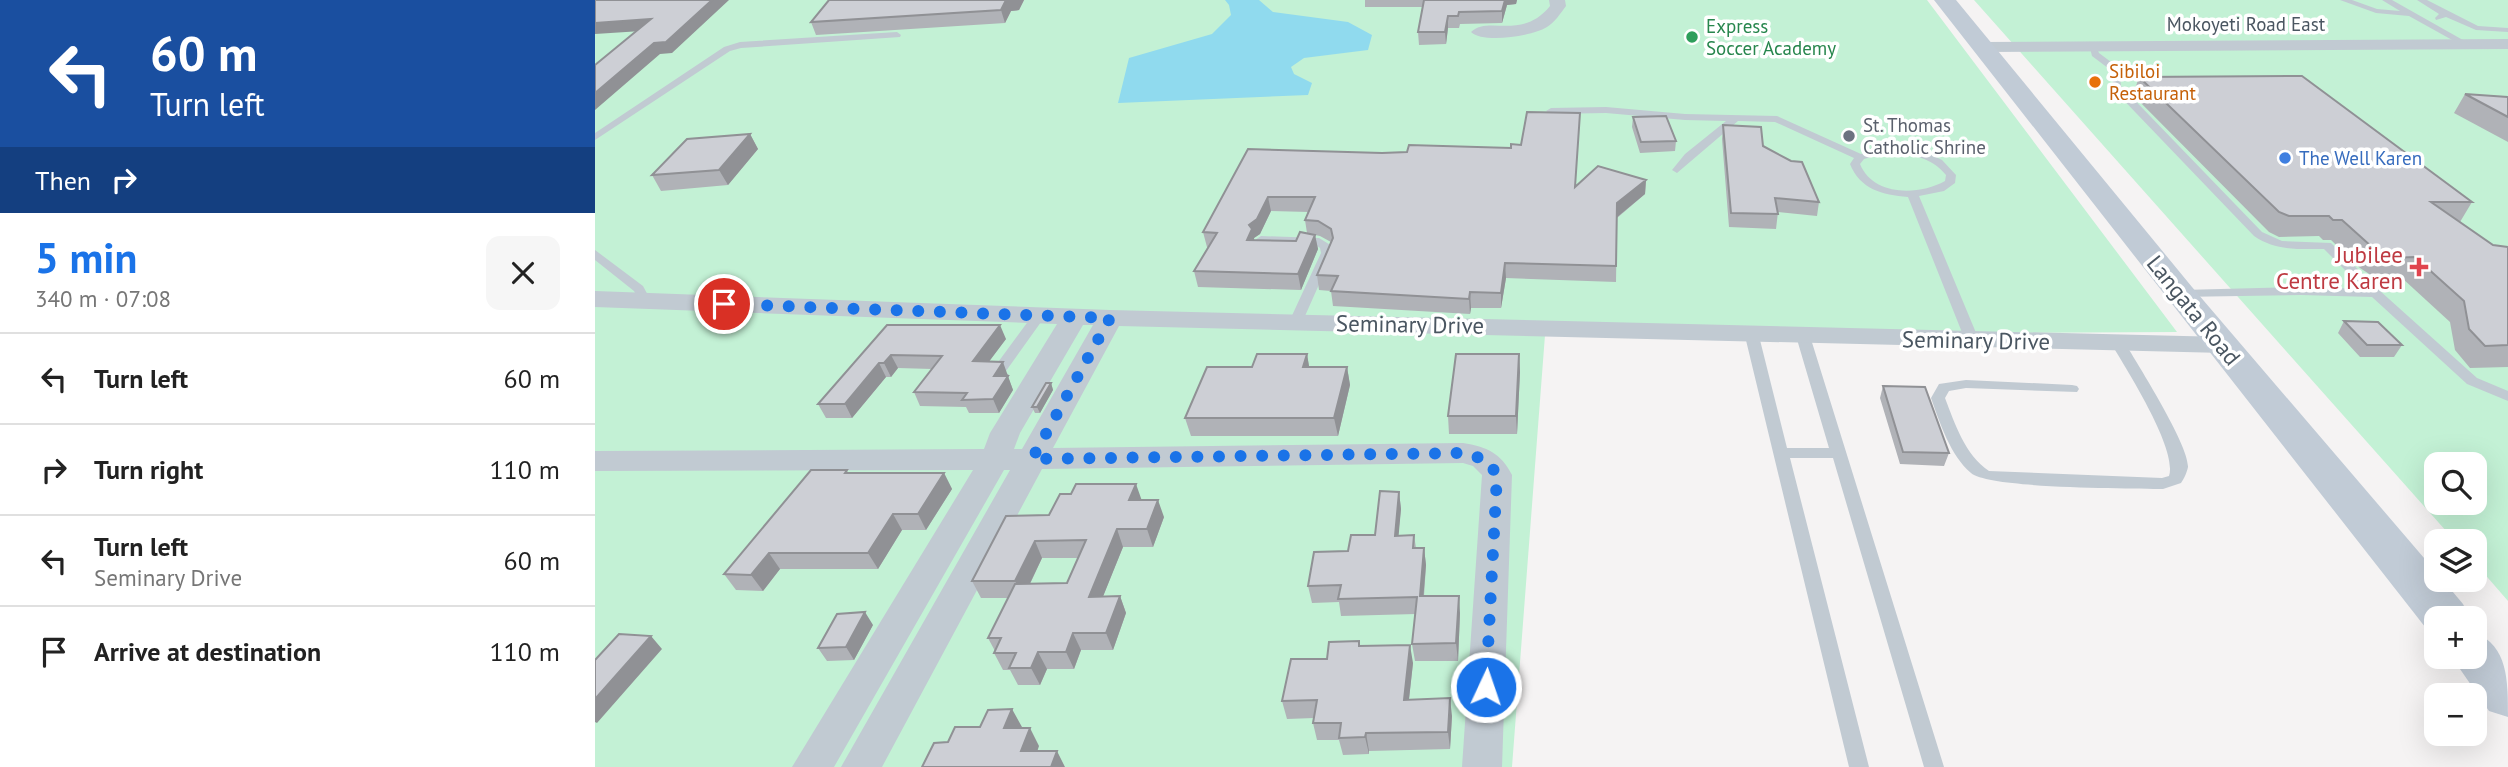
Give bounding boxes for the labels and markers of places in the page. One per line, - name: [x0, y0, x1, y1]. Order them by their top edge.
- place label: Express Soccer Academy: [1706, 14, 1836, 60]
- marker: Express Soccer Academy: [1684, 29, 1700, 45]
- place label: Sibiloi Restaurant: [2109, 59, 2196, 105]
- marker: Sibiloi Restaurant: [2087, 74, 2103, 90]
- place label: St. Thomas Catholic Shrine: [1863, 113, 1986, 159]
- marker: St. Thomas Catholic Shrine: [1841, 128, 1857, 144]
- place label: The Well Karen: [2299, 146, 2422, 170]
- marker: The Well Karen: [2277, 150, 2293, 166]
- place label: Jubilee Centre Karen: [2276, 240, 2403, 295]
- marker: Jubilee Centre Karen: [2409, 257, 2429, 277]
- pin: [694, 274, 754, 334]

